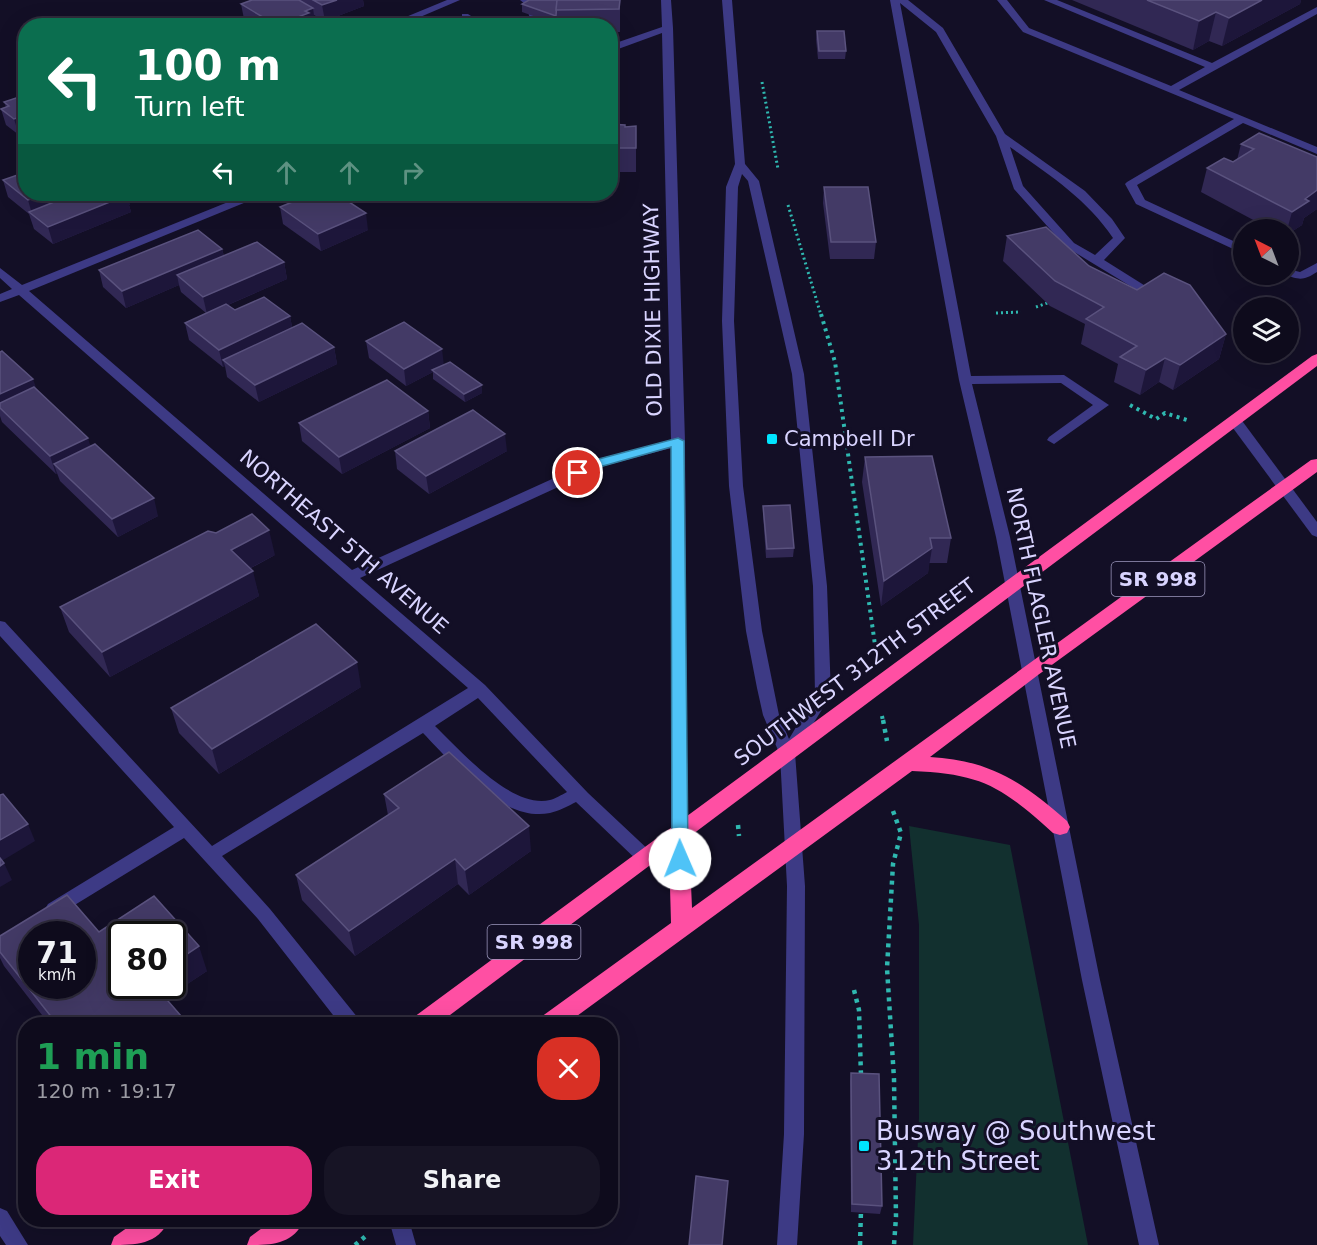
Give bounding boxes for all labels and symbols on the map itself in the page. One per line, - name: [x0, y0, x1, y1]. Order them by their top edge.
- street label: OLD DIXIE HIGHWAY: [639, 203, 667, 417]
- north arrow: [1233, 219, 1299, 285]
- place label: Campbell Dr: [784, 427, 915, 451]
- marker: Campbell Dr: [765, 432, 779, 446]
- street label: NORTHEAST 5TH AVENUE: [235, 445, 453, 639]
- pin: [552, 447, 603, 498]
- street label: NORTH FLAGLER AVENUE: [1002, 485, 1080, 751]
- road number: SR 998: [1112, 562, 1204, 596]
- street label: SOUTHWEST 312TH STREET: [729, 573, 981, 771]
- position arrow: [648, 827, 712, 891]
- speed limit sign: 80: [108, 921, 186, 999]
- road number: SR 998: [488, 925, 580, 959]
- place label: Busway @ Southwest 312th Street: [876, 1116, 1156, 1176]
- marker: Busway @ Southwest 312th Street: [857, 1139, 871, 1153]

